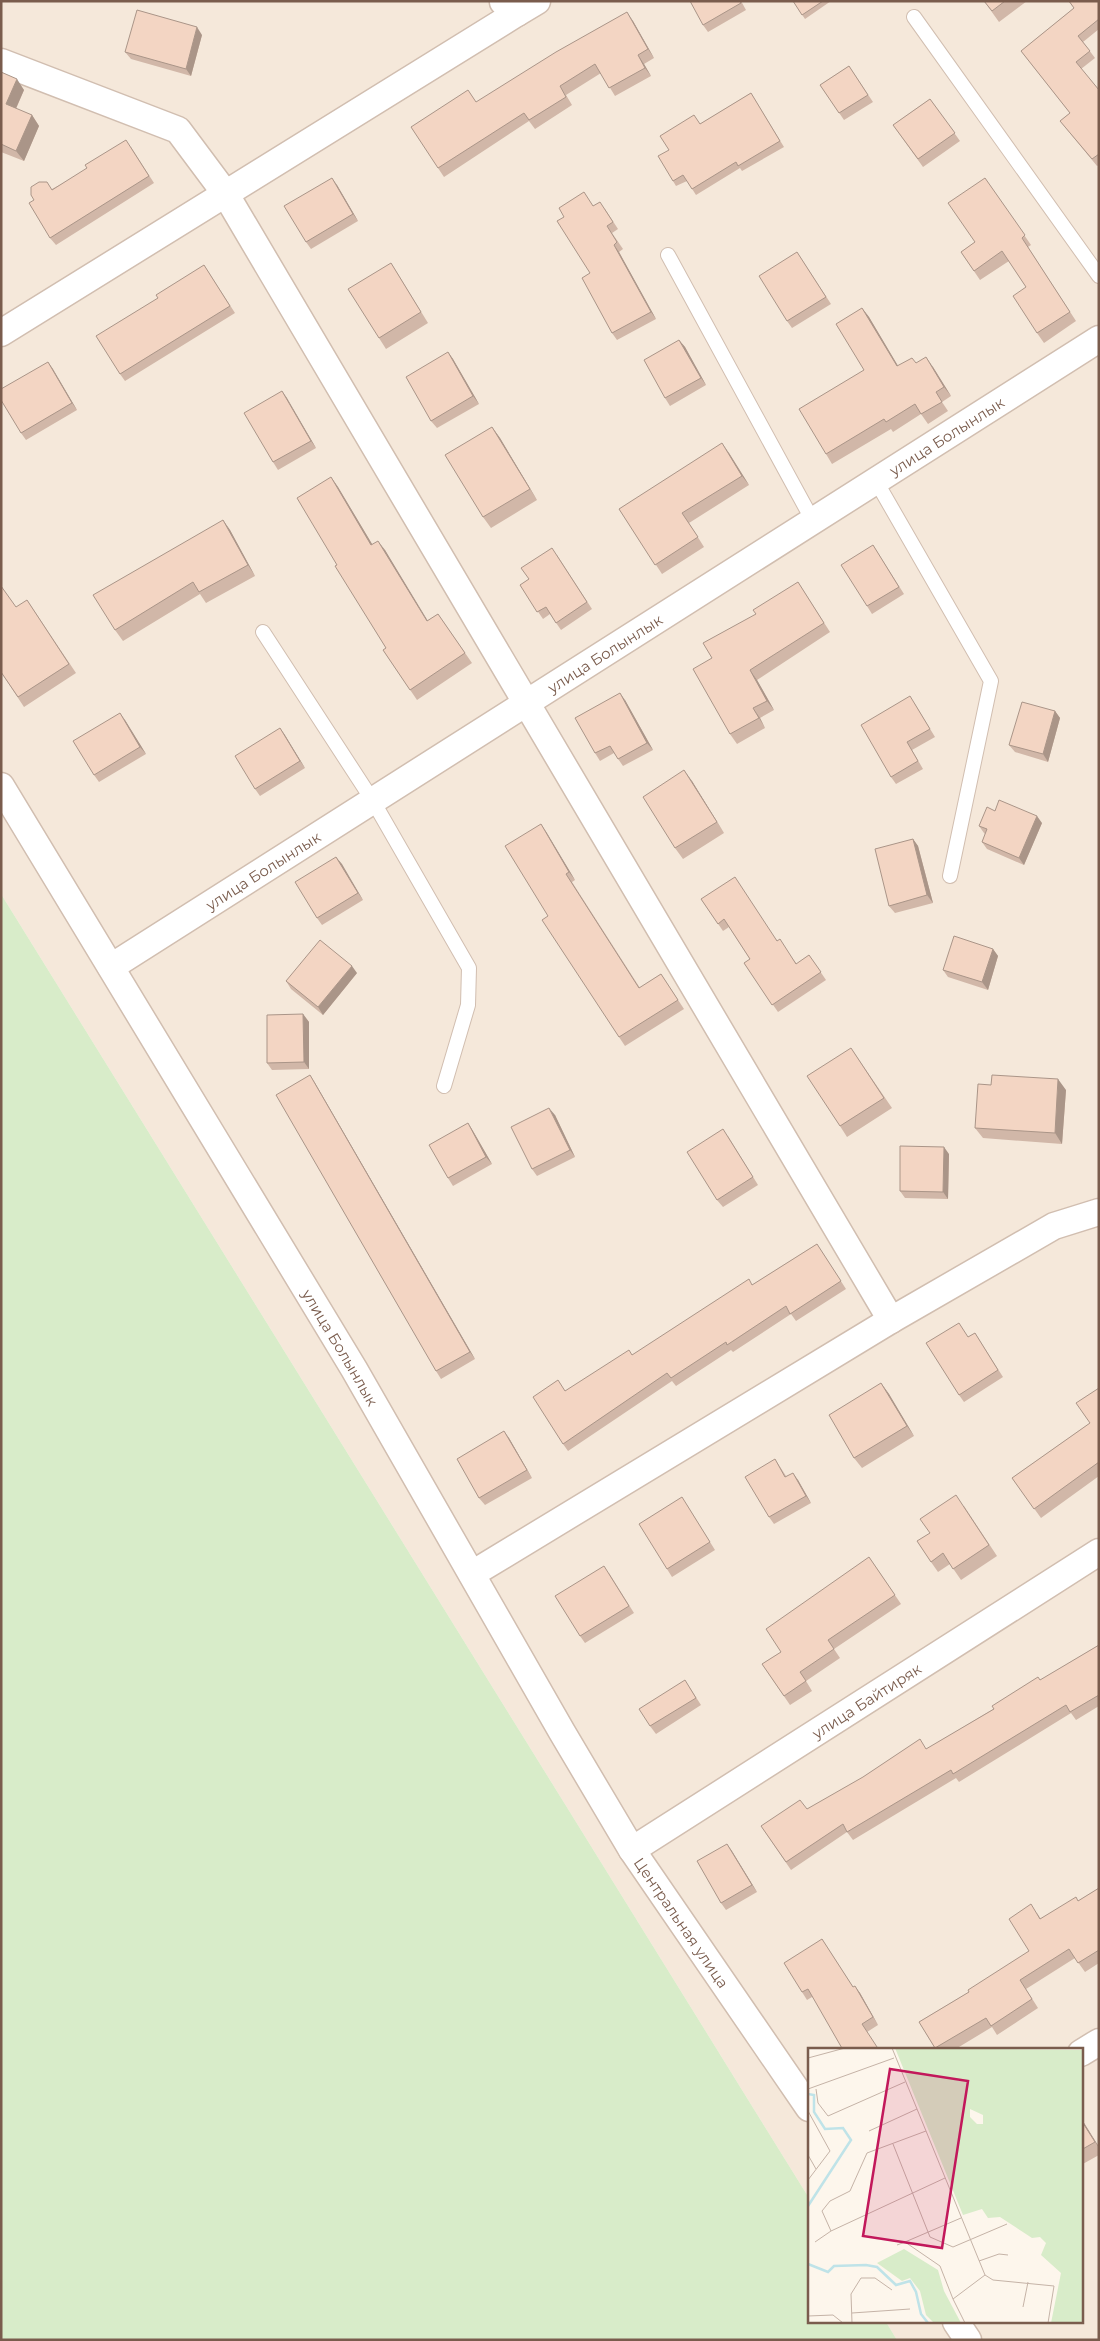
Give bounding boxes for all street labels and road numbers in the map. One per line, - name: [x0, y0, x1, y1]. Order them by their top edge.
- street label: улица Болынлык: [885, 392, 1008, 480]
- street label: улица Болынлык: [543, 609, 666, 697]
- street label: улица Болынлык: [201, 827, 324, 915]
- street label: улица Болынлык: [298, 1285, 383, 1409]
- street label: улица Байтиряк: [807, 1658, 925, 1743]
- street label: Центральная улица: [630, 1853, 733, 1992]

